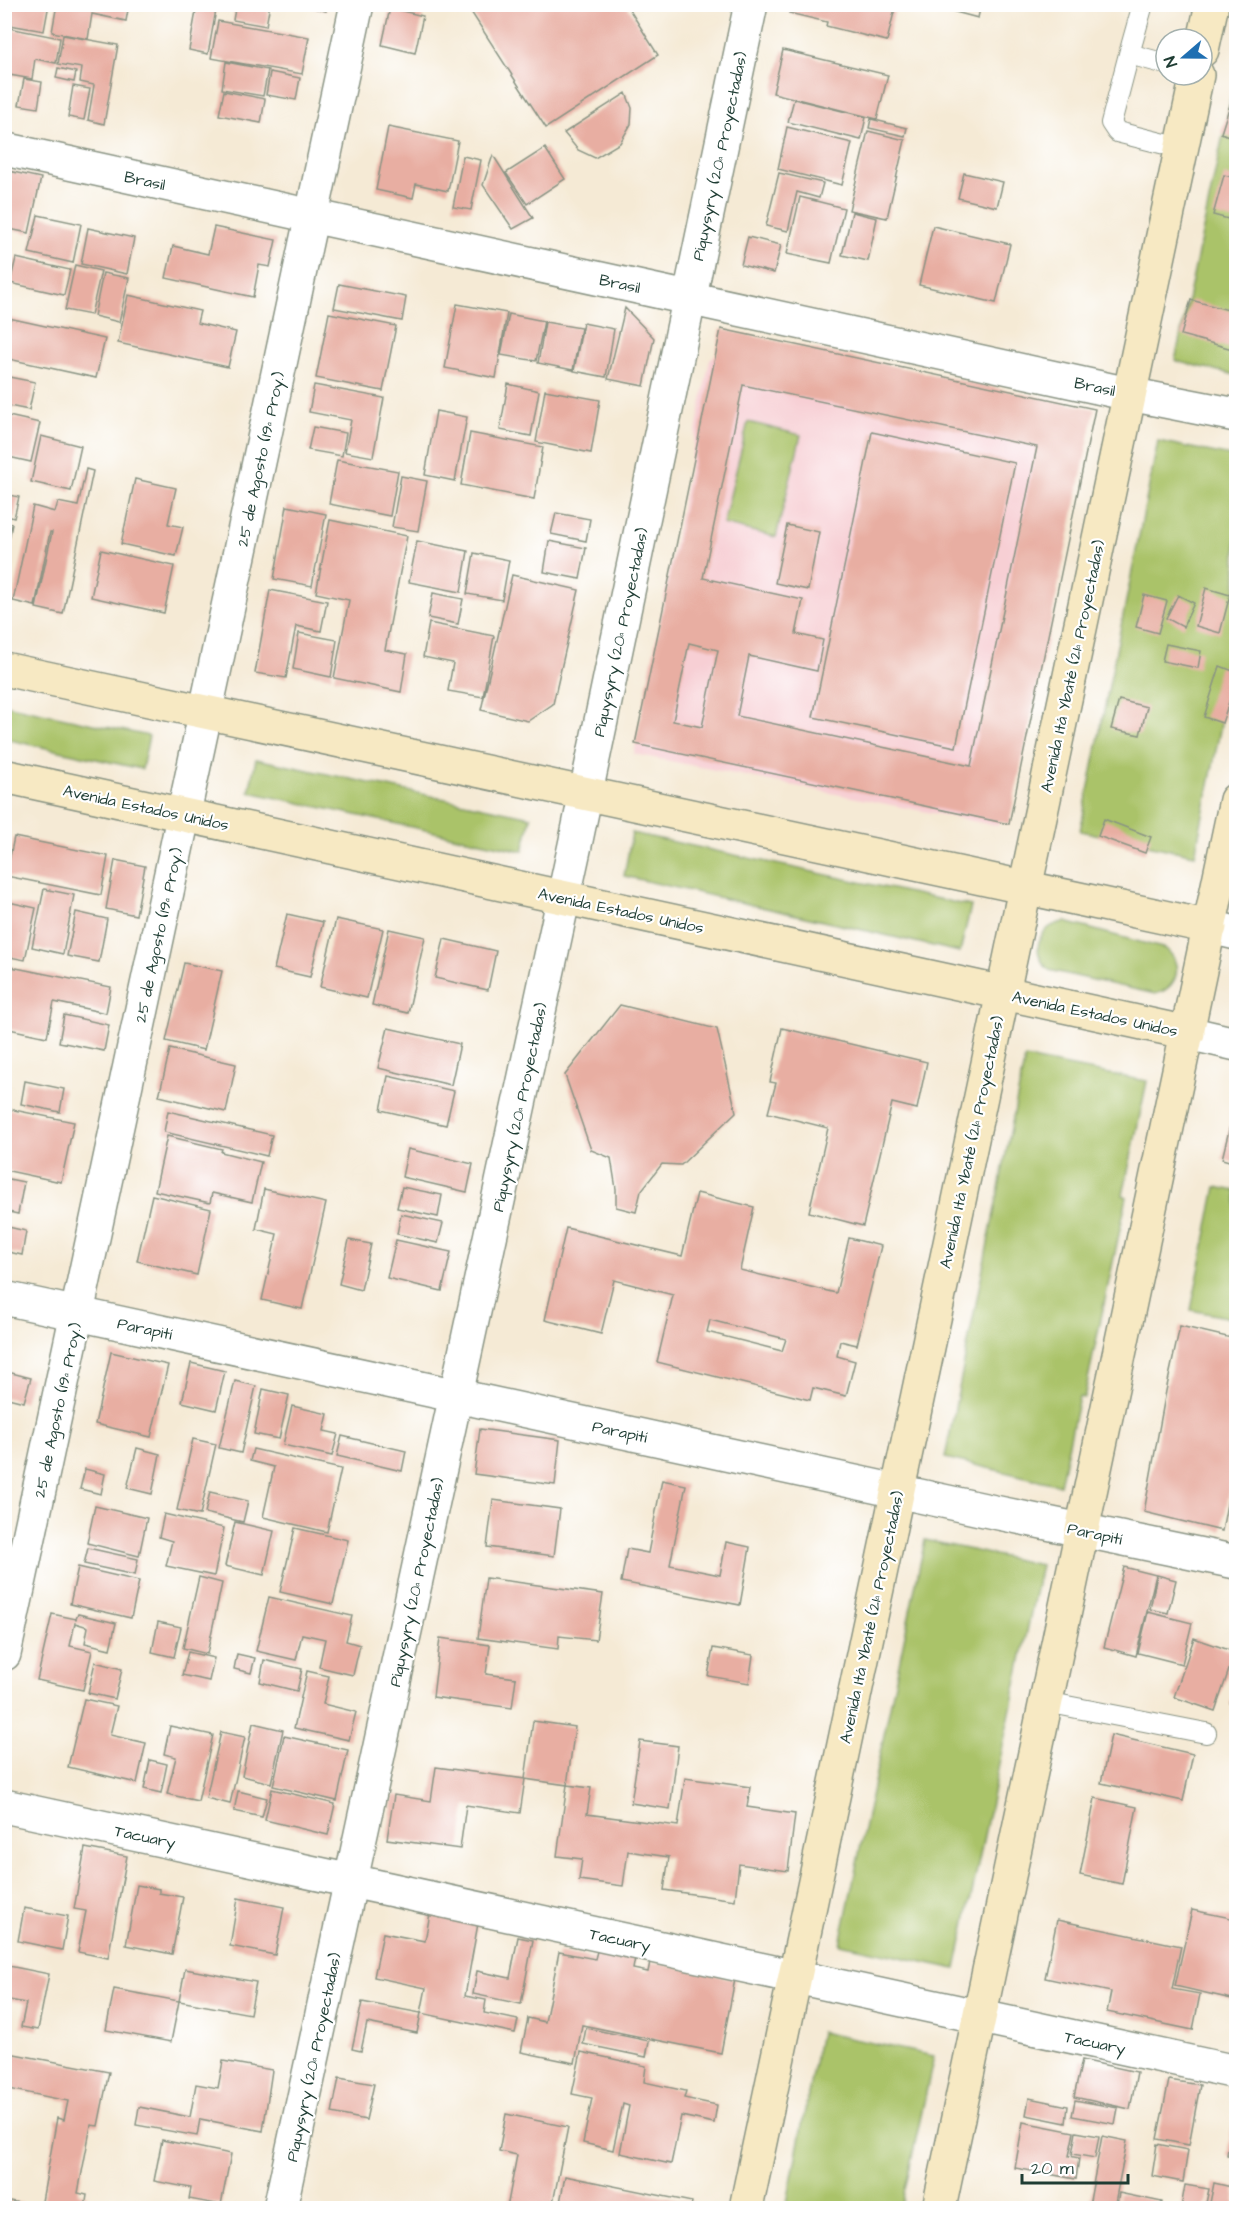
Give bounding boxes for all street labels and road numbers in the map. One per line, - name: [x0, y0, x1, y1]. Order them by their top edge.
- street label: Piquysyry (20ª Proyectadas): [687, 49, 754, 263]
- street label: Brasil: [122, 166, 167, 196]
- street label: Brasil: [597, 269, 642, 299]
- street label: 25 de Agosto (19ª Proy.): [232, 369, 291, 549]
- street label: Brasil: [1072, 372, 1117, 402]
- street label: Piquysyry (20ª Proyectadas): [588, 525, 655, 739]
- street label: Avenida Itá Ybaté (21ª Proyectadas): [1035, 538, 1112, 795]
- street label: Avenida Estados Unidos: [61, 780, 231, 836]
- street label: 25 de Agosto (19ª Proy.): [130, 845, 189, 1025]
- street label: Avenida Estados Unidos: [536, 883, 706, 939]
- street label: Avenida Estados Unidos: [1010, 986, 1180, 1042]
- street label: Piquysyry (20ª Proyectadas): [487, 1000, 554, 1214]
- street label: Avenida Itá Ybaté (21ª Proyectadas): [934, 1014, 1011, 1271]
- street label: Parapití: [115, 1312, 175, 1346]
- street label: 25 de Agosto (19ª Proy.): [29, 1320, 88, 1500]
- street label: Parapití: [590, 1415, 650, 1449]
- street label: Piquysyry (20ª Proyectadas): [384, 1475, 451, 1689]
- street label: Avenida Itá Ybaté (21ª Proyectadas): [834, 1489, 911, 1746]
- street label: Parapití: [1065, 1517, 1125, 1551]
- street label: Tacuary: [112, 1820, 178, 1855]
- street label: Tacuary: [587, 1923, 653, 1958]
- street label: Piquysyry (20ª Proyectadas): [281, 1950, 348, 2164]
- street label: Tacuary: [1062, 2026, 1128, 2061]

